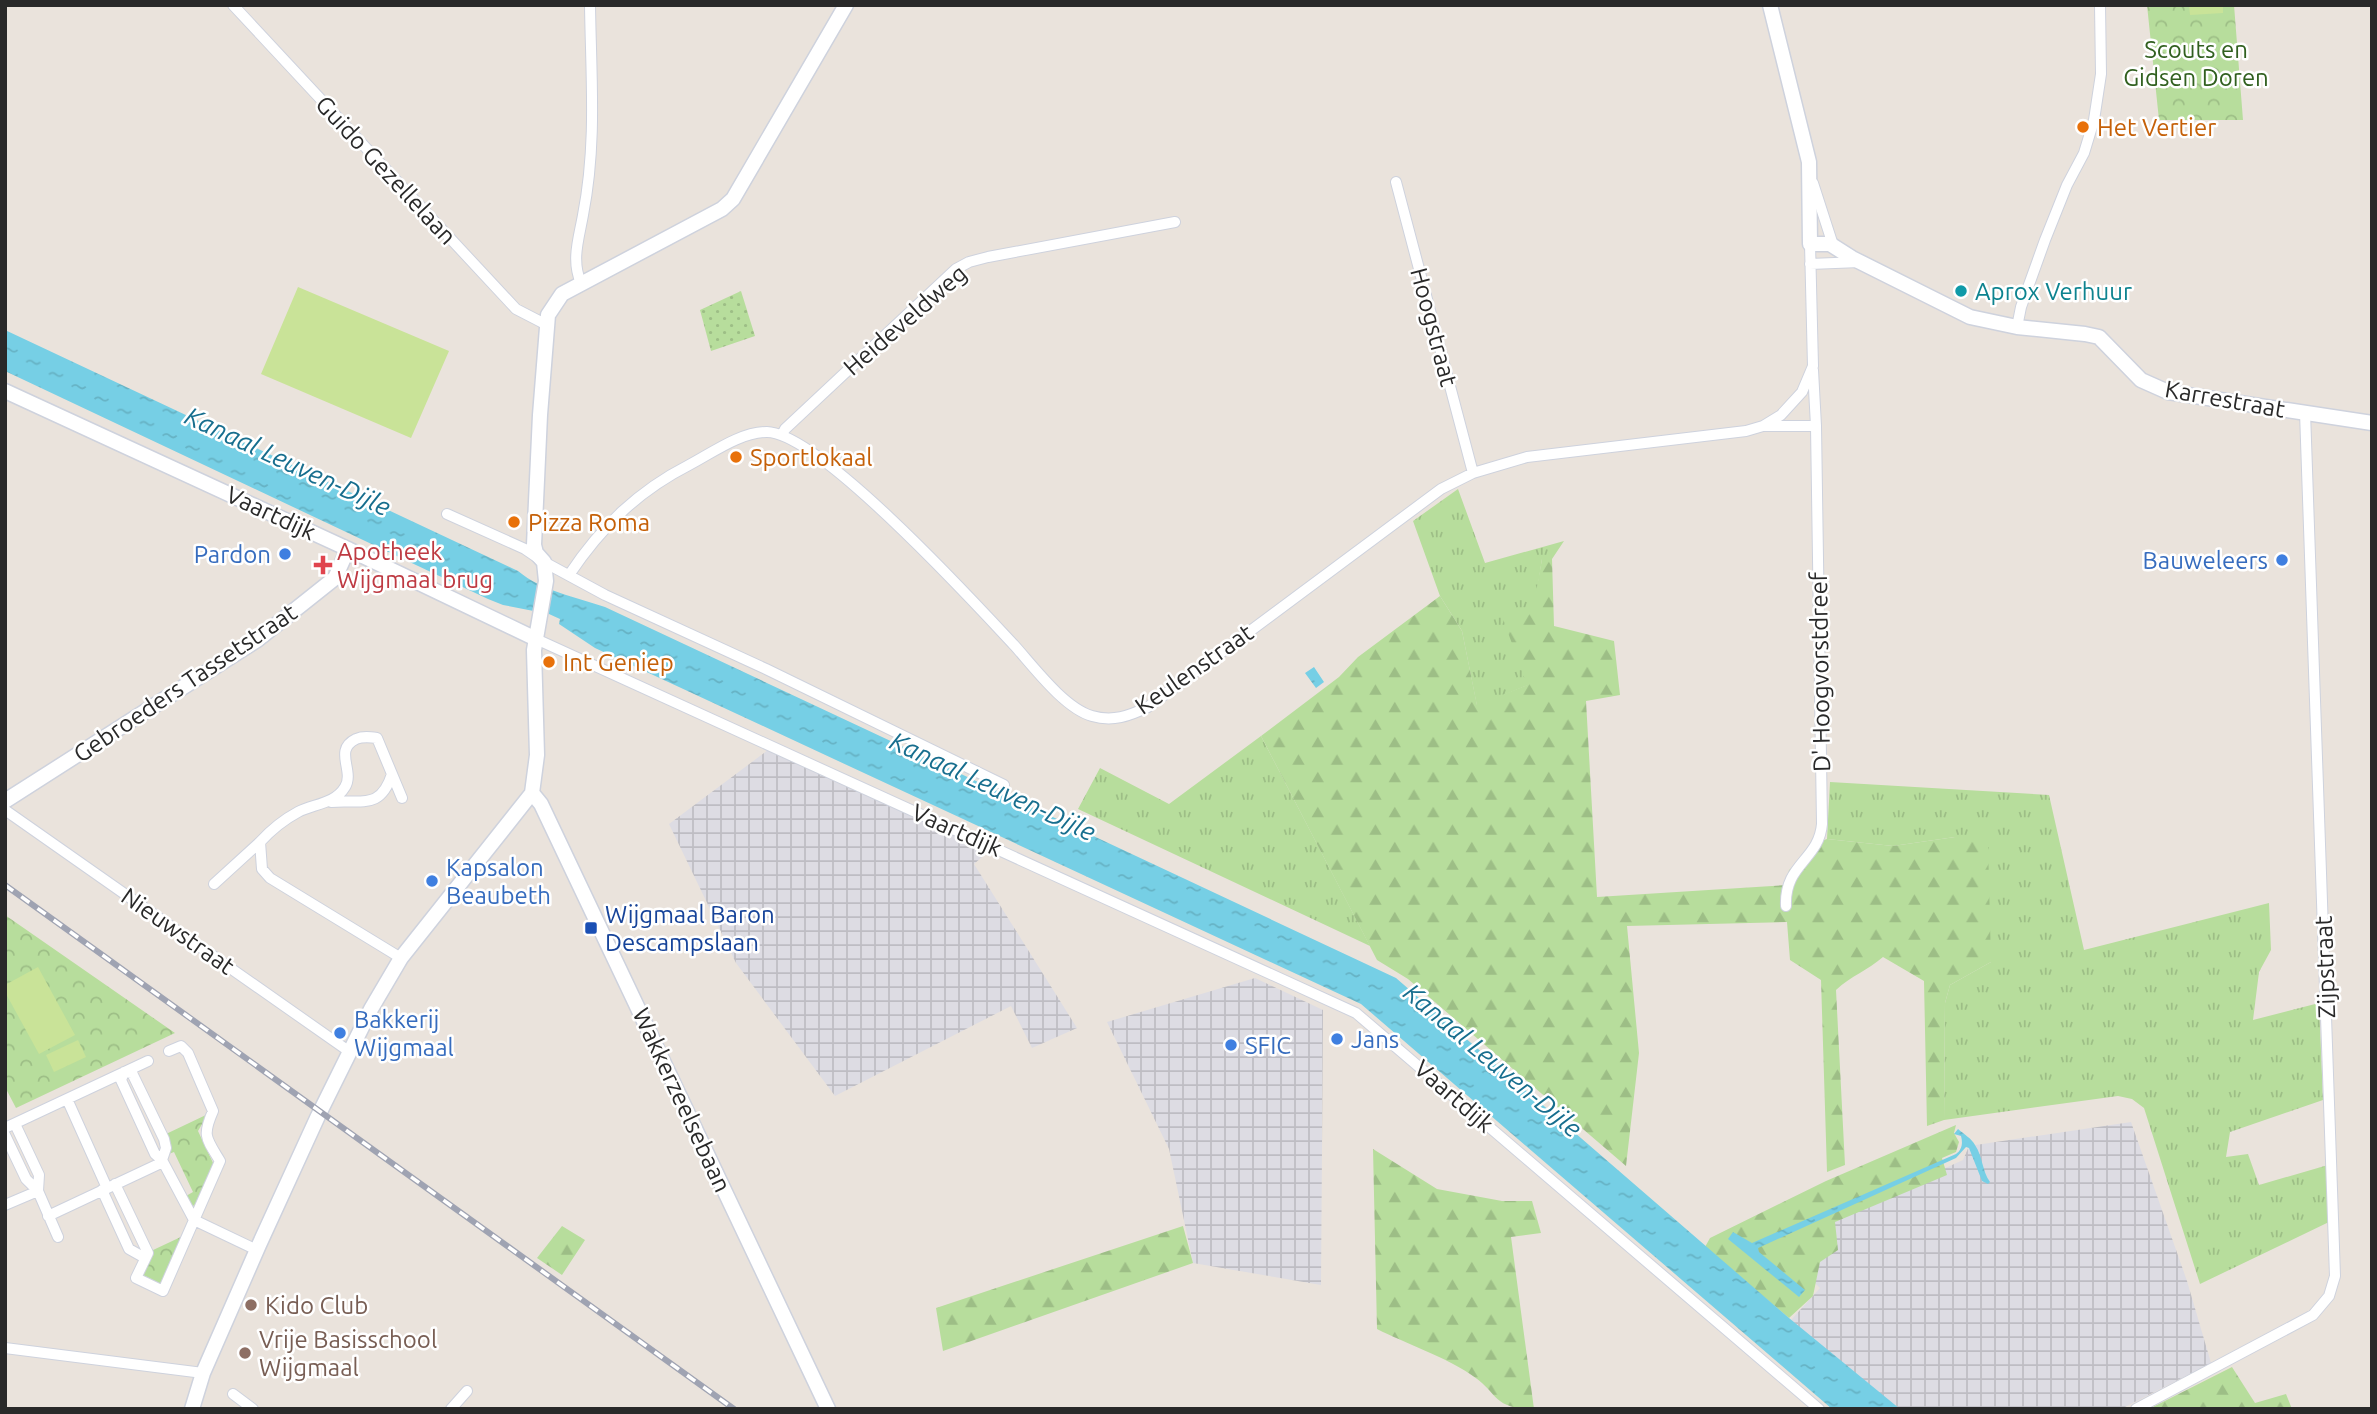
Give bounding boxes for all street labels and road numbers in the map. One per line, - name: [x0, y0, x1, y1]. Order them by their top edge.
- street label: Guido Gezellelaan: [310, 90, 462, 250]
- street label: Heideveldweg: [838, 259, 972, 381]
- street label: Hoogstraat: [1405, 265, 1463, 390]
- street label: Karrestraat: [2163, 375, 2288, 423]
- street label: Vaartdijk: [222, 481, 320, 545]
- street label: D' Hoogvorstdreef: [1805, 571, 1835, 772]
- street label: Gebroeders Tassetstraat: [68, 598, 302, 768]
- street label: Keulenstraat: [1130, 618, 1259, 720]
- street label: Vaartdijk: [908, 798, 1006, 862]
- street label: Nieuwstraat: [116, 882, 240, 980]
- street label: Zijpstraat: [2310, 915, 2340, 1019]
- street label: Wakkerzeelsebaan: [628, 1004, 736, 1196]
- street label: Vaartdijk: [1409, 1054, 1499, 1138]

